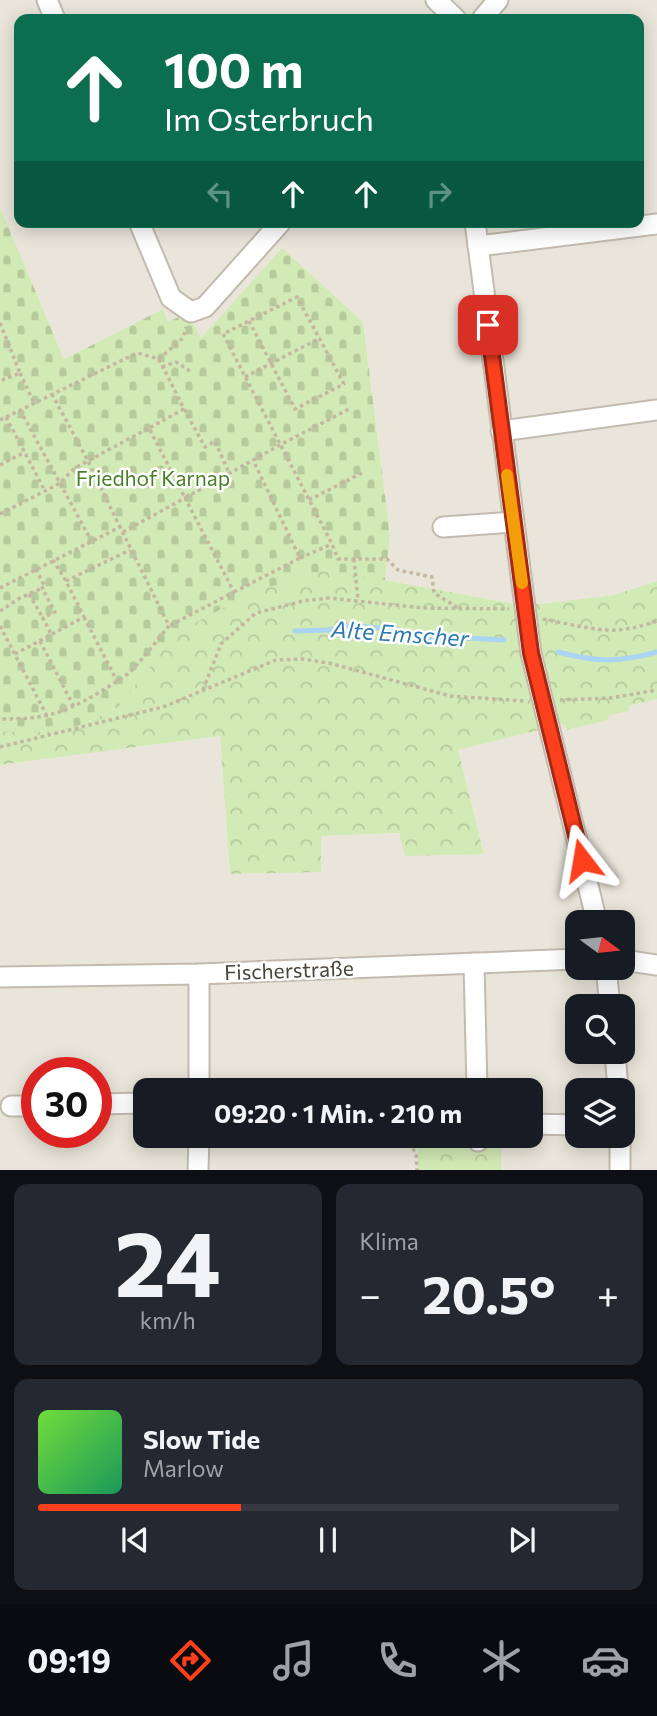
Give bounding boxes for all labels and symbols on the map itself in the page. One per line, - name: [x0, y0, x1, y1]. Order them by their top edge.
- pin: [458, 295, 518, 355]
- park label: Friedhof Karnap: [76, 465, 230, 490]
- water label: Alte Emscher: [329, 614, 470, 652]
- position arrow: [545, 823, 619, 897]
- north arrow: [565, 910, 635, 980]
- street label: Fischerstraße: [224, 955, 354, 984]
- speed limit sign: 30: [21, 1057, 112, 1148]

